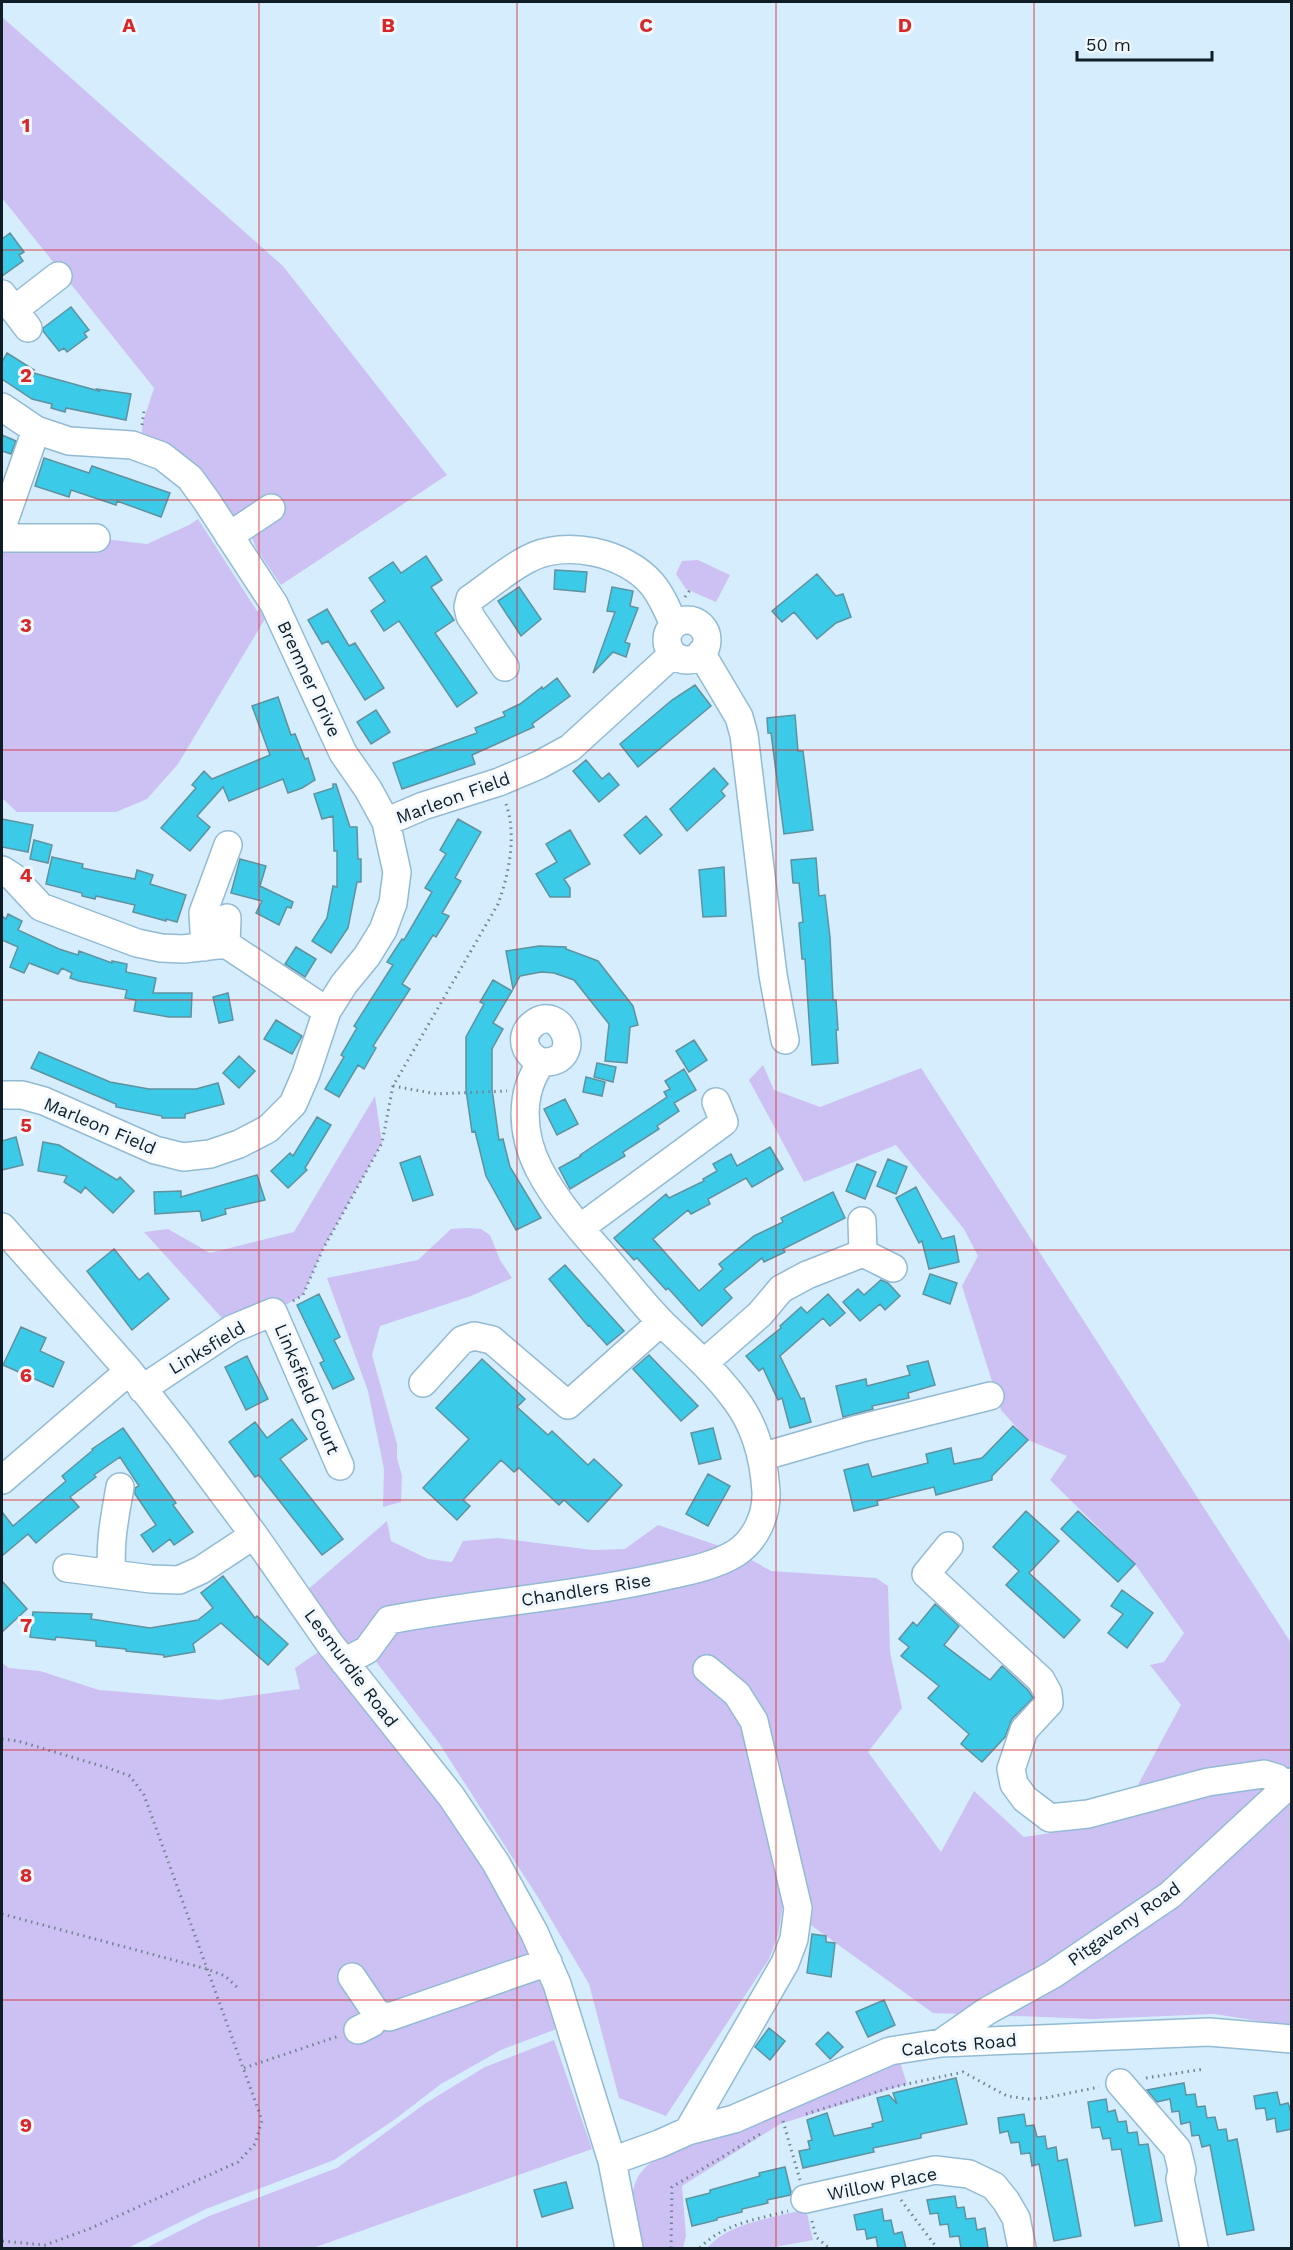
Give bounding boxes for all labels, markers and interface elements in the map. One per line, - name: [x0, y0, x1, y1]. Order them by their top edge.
- text: A: [122, 13, 136, 37]
- text: B: [381, 13, 395, 37]
- text: C: [639, 13, 653, 37]
- text: D: [898, 13, 912, 37]
- scale bar: [1077, 24, 1212, 62]
- text: 50 m: [1086, 34, 1131, 55]
- text: 1: [22, 113, 30, 137]
- text: 2: [20, 363, 32, 387]
- text: 3: [20, 613, 32, 637]
- street label: Bremner Drive: [273, 617, 346, 740]
- street label: Marleon Field: [393, 767, 513, 828]
- text: 4: [20, 863, 33, 887]
- street label: Marleon Field: [41, 1092, 159, 1159]
- text: 5: [20, 1113, 32, 1137]
- street label: Linksfield: [165, 1317, 249, 1379]
- street label: Linksfield Court: [270, 1320, 345, 1458]
- text: 6: [20, 1363, 32, 1387]
- street label: Chandlers Rise: [520, 1569, 652, 1610]
- street label: Lesmurdie Road: [300, 1605, 403, 1731]
- text: 7: [20, 1613, 32, 1637]
- text: 8: [20, 1863, 32, 1887]
- street label: Pitgaveny Road: [1063, 1877, 1184, 1970]
- street label: Calcots Road: [900, 2029, 1018, 2060]
- text: 9: [20, 2113, 32, 2137]
- street label: Willow Place: [825, 2163, 939, 2204]

